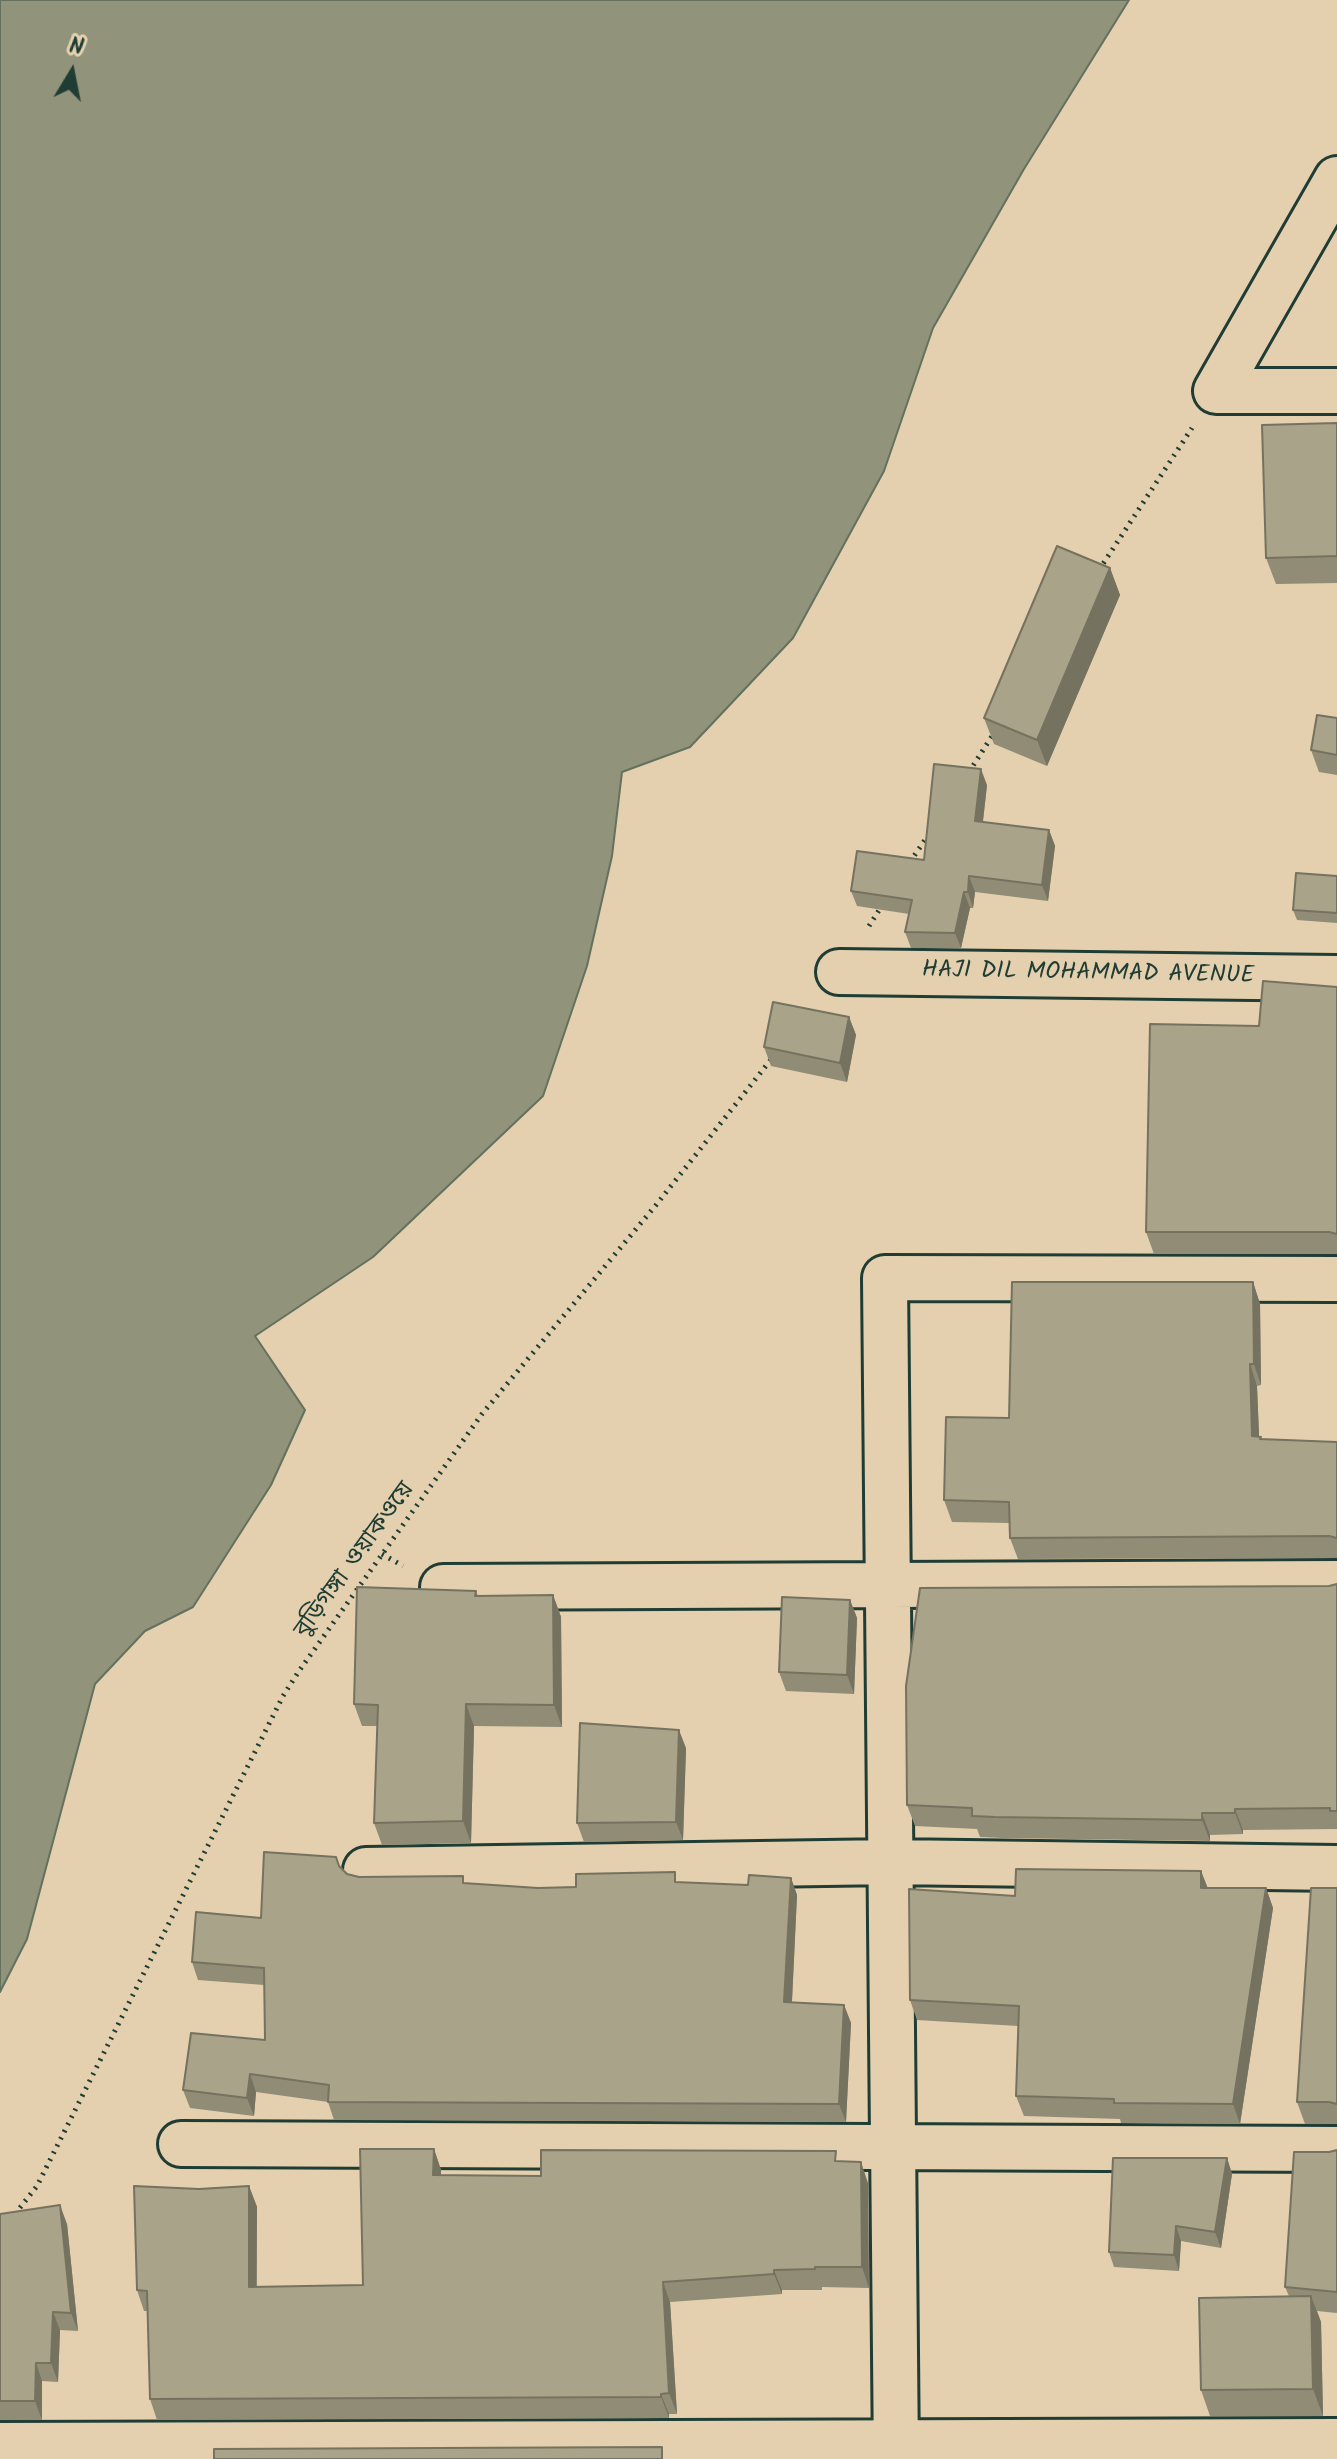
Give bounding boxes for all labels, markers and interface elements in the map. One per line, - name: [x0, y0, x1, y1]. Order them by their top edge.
- text: N: [66, 29, 86, 66]
- north arrow: [32, 32, 112, 112]
- street label: HAJI DIL MOHAMMAD AVENUE: [922, 958, 1254, 992]
- street label: বুড়িগঙ্গা ওয়াকওয়ে: [290, 1477, 422, 1645]

